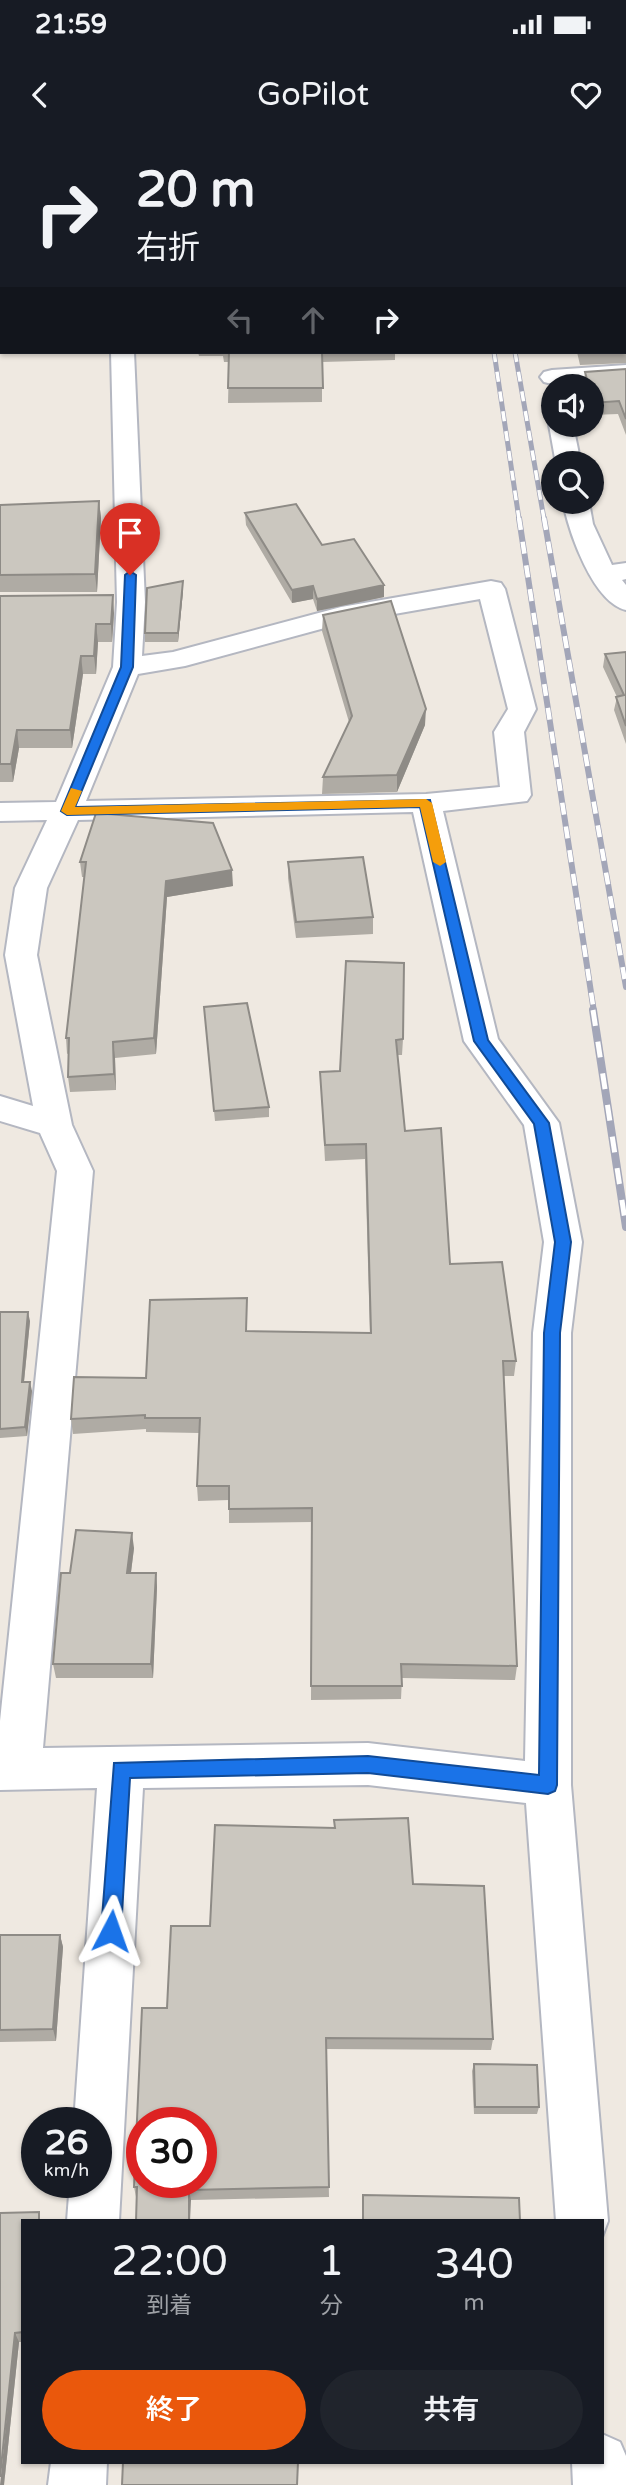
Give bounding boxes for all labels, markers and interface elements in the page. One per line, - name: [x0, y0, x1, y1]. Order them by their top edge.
- text: 21:59: [35, 9, 107, 40]
- icon: back: [21, 76, 59, 114]
- text: GoPilot: [257, 76, 369, 114]
- icon: heart: [567, 76, 605, 114]
- text: 20 m: [136, 161, 255, 220]
- icon: right: [21, 168, 112, 259]
- text: 右折: [136, 229, 200, 267]
- icon: left: [221, 301, 259, 339]
- icon: ahead: [294, 301, 332, 339]
- icon: right: [367, 301, 405, 339]
- map controls: [541, 374, 604, 514]
- button: sound: [541, 374, 604, 437]
- button: search: [541, 451, 604, 514]
- pin: [100, 503, 160, 575]
- icon: arrive: [111, 514, 149, 552]
- position arrow: [74, 1894, 148, 1968]
- speed limit sign: 30: [126, 2107, 217, 2198]
- text: 26: [45, 2122, 88, 2164]
- text: km/h: [44, 2159, 89, 2181]
- text: 22:00: [111, 2236, 228, 2287]
- text: 1: [318, 2236, 344, 2287]
- text: 340: [435, 2239, 514, 2290]
- text: m: [464, 2289, 485, 2317]
- text: 到着: [146, 2292, 192, 2320]
- text: 分: [320, 2292, 343, 2320]
- button: 終了: [42, 2370, 306, 2450]
- button: 共有: [320, 2370, 583, 2450]

